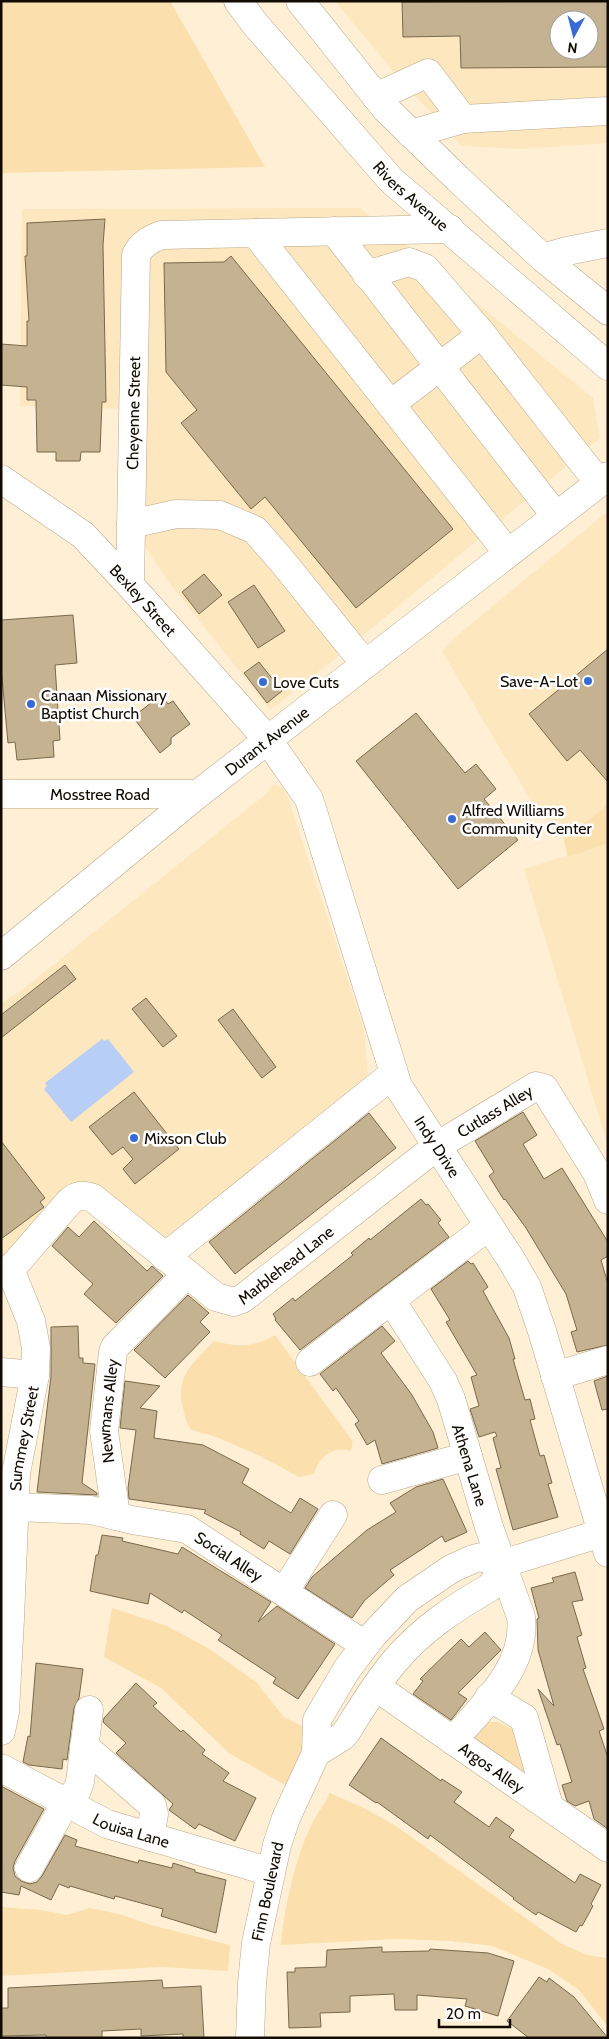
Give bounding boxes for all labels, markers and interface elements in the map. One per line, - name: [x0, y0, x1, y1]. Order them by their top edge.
- north arrow: [549, 10, 599, 60]
- text: N: [566, 38, 578, 57]
- street label: Rivers Avenue: [369, 157, 452, 235]
- street label: Cheyenne Street: [123, 355, 144, 470]
- street label: Bexley Street: [106, 561, 180, 641]
- place label: Save-A-Lot: [500, 672, 579, 691]
- place label: Love Cuts: [273, 673, 339, 692]
- marker: Save-A-Lot: [582, 675, 594, 687]
- marker: Love Cuts: [257, 676, 269, 688]
- place label: Canaan Missionary Baptist Church: [41, 686, 167, 723]
- marker: Canaan Missionary Baptist Church: [25, 698, 37, 710]
- street label: Durant Avenue: [221, 703, 313, 780]
- street label: Mosstree Road: [50, 785, 150, 804]
- place label: Alfred Williams Community Center: [462, 801, 592, 838]
- marker: Alfred Williams Community Center: [446, 813, 458, 825]
- street label: Cutlass Alley: [454, 1081, 536, 1142]
- street label: Indy Drive: [410, 1113, 464, 1181]
- place label: Mixson Club: [144, 1129, 227, 1148]
- marker: Mixson Club: [128, 1132, 140, 1144]
- street label: Marblehead Lane: [234, 1222, 338, 1309]
- street label: Newmans Alley: [95, 1358, 122, 1464]
- street label: Summey Street: [6, 1384, 43, 1491]
- street label: Athena Lane: [448, 1422, 491, 1508]
- street label: Social Alley: [191, 1528, 266, 1586]
- street label: Argos Alley: [455, 1739, 528, 1797]
- street label: Louisa Lane: [89, 1809, 172, 1852]
- street label: Finn Boulevard: [248, 1840, 287, 1943]
- scale bar: [439, 1996, 510, 2028]
- text: 20 m: [446, 2005, 481, 2023]

